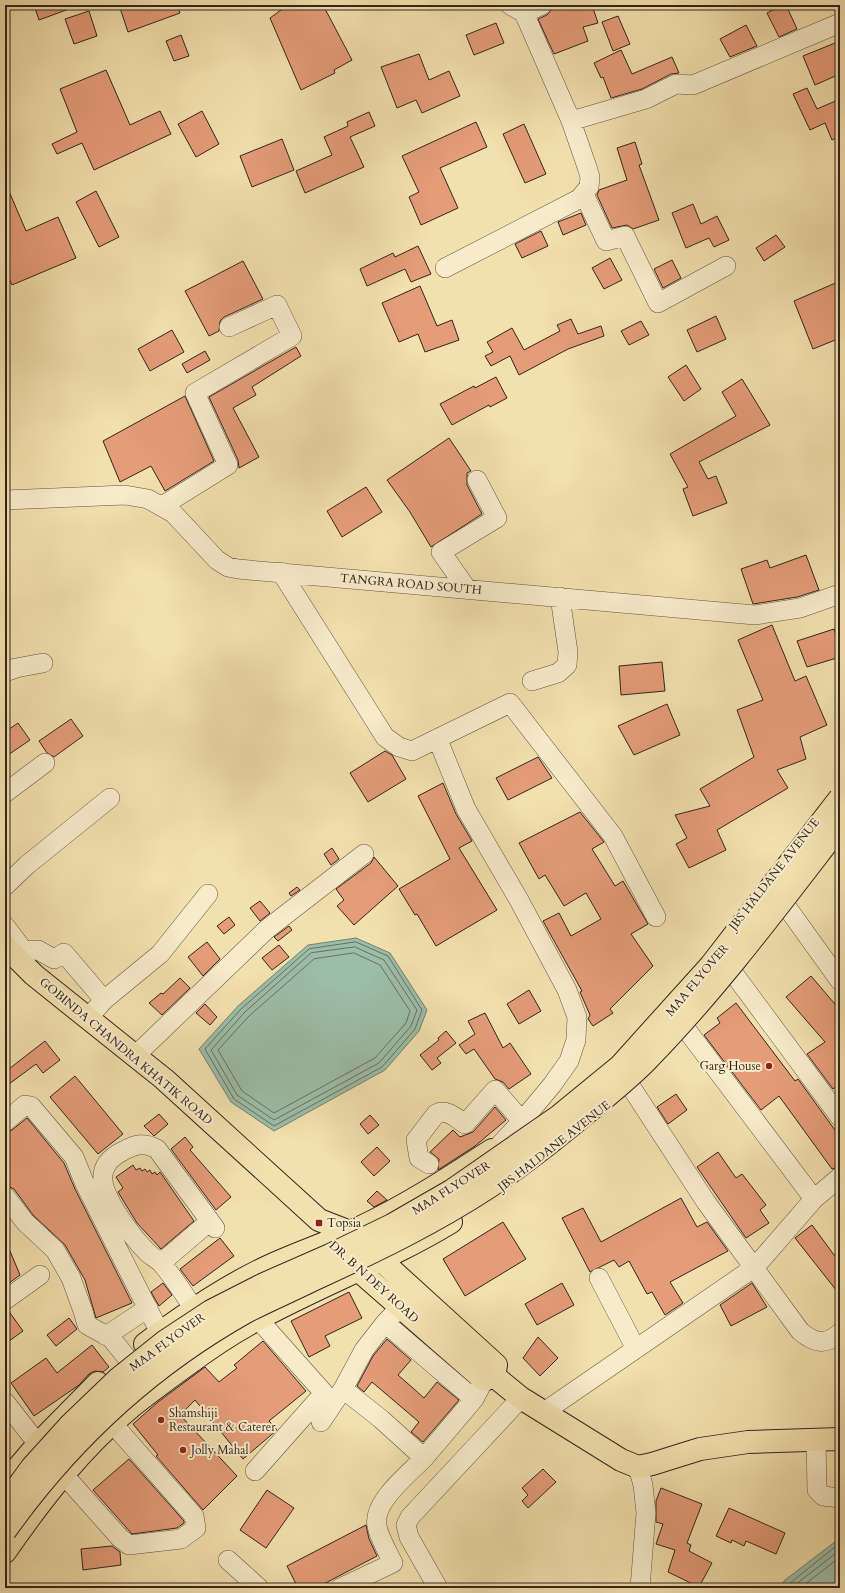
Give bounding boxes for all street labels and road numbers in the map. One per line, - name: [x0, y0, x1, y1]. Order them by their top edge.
- street label: TANGRA ROAD SOUTH: [339, 570, 483, 598]
- street label: JBS HALDANE AVENUE: [724, 814, 823, 935]
- street label: MAA FLYOVER: [662, 940, 732, 1019]
- street label: GOBINDA CHANDRA KHATIK ROAD: [36, 974, 216, 1128]
- street label: JBS HALDANE AVENUE: [493, 1097, 614, 1196]
- street label: MAA FLYOVER: [409, 1157, 494, 1219]
- street label: DR. B N DEY ROAD: [326, 1237, 422, 1327]
- street label: MAA FLYOVER: [126, 1309, 208, 1375]

